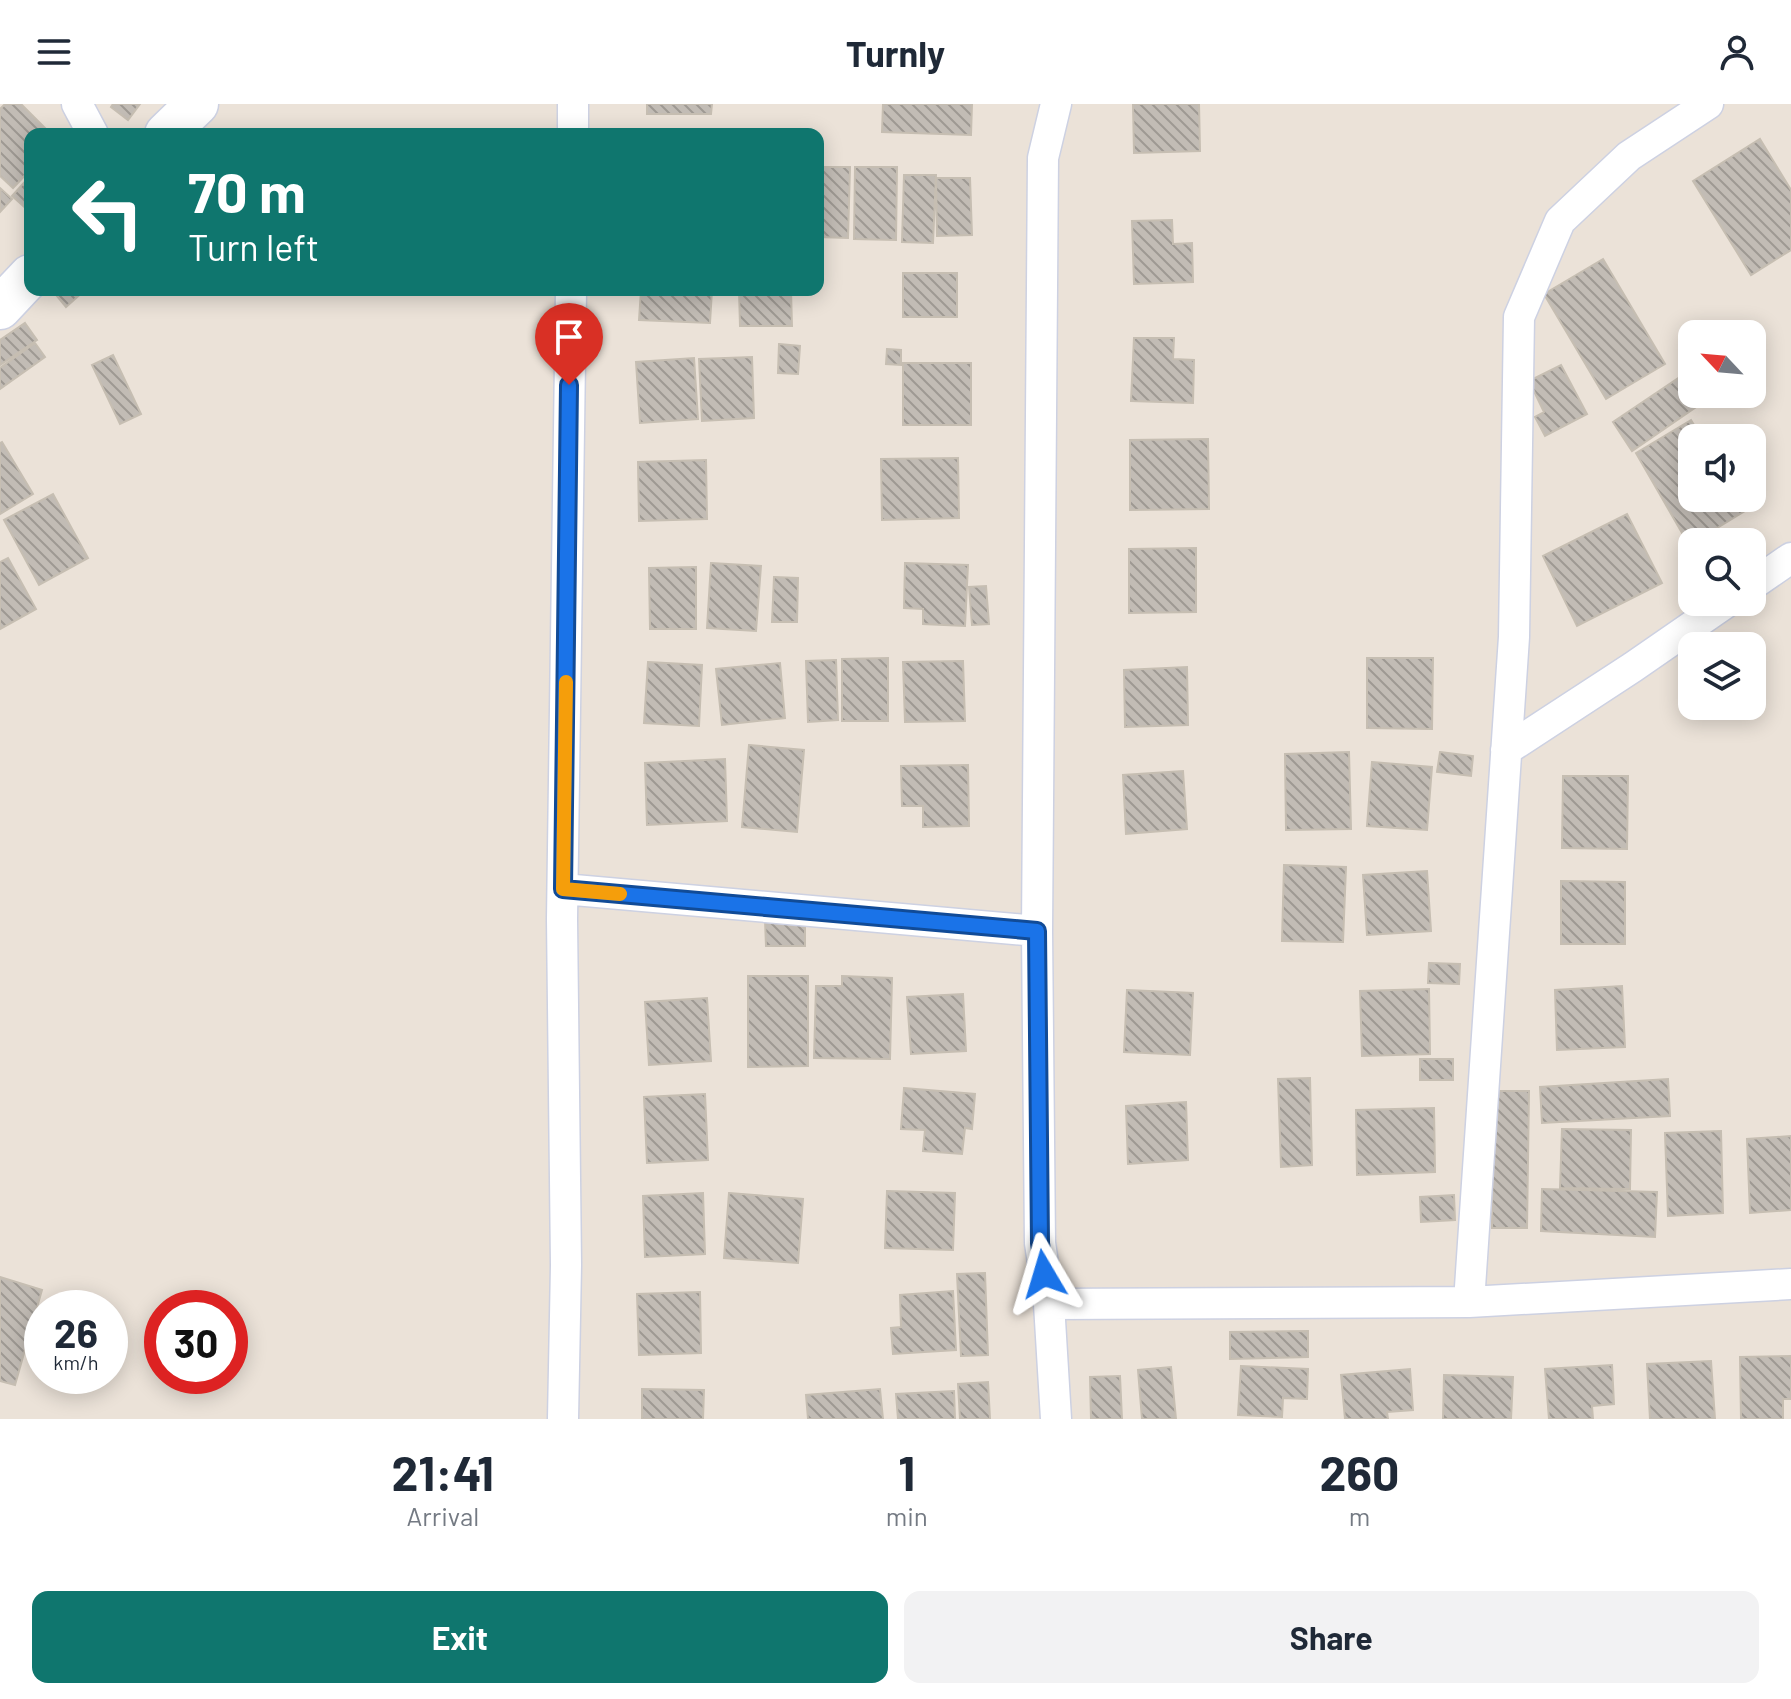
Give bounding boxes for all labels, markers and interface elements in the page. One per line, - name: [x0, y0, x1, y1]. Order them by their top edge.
- icon: menu: [32, 30, 76, 74]
- icon: person: [1715, 30, 1759, 74]
- text: Turnly: [846, 31, 945, 74]
- text: 70 m: [188, 157, 306, 224]
- icon: left: [56, 160, 160, 264]
- text: Turn left: [188, 225, 319, 268]
- pin: [535, 303, 603, 385]
- icon: arrive: [547, 315, 591, 359]
- north arrow: [1678, 320, 1766, 408]
- map controls: [1678, 320, 1766, 720]
- button: sound: [1678, 424, 1766, 512]
- button: search: [1678, 528, 1766, 616]
- button: layers: [1678, 632, 1766, 720]
- position arrow: [1002, 1232, 1086, 1316]
- speed limit sign: 30: [144, 1290, 248, 1394]
- text: 26: [54, 1308, 98, 1356]
- text: km/h: [53, 1350, 99, 1374]
- text: 21:41: [392, 1443, 494, 1501]
- text: 1: [898, 1443, 915, 1501]
- text: 260: [1319, 1443, 1399, 1501]
- text: Arrival: [406, 1500, 479, 1531]
- text: min: [886, 1500, 928, 1531]
- text: m: [1349, 1500, 1370, 1531]
- button: Exit: [32, 1591, 888, 1683]
- button: Share: [904, 1591, 1759, 1683]

